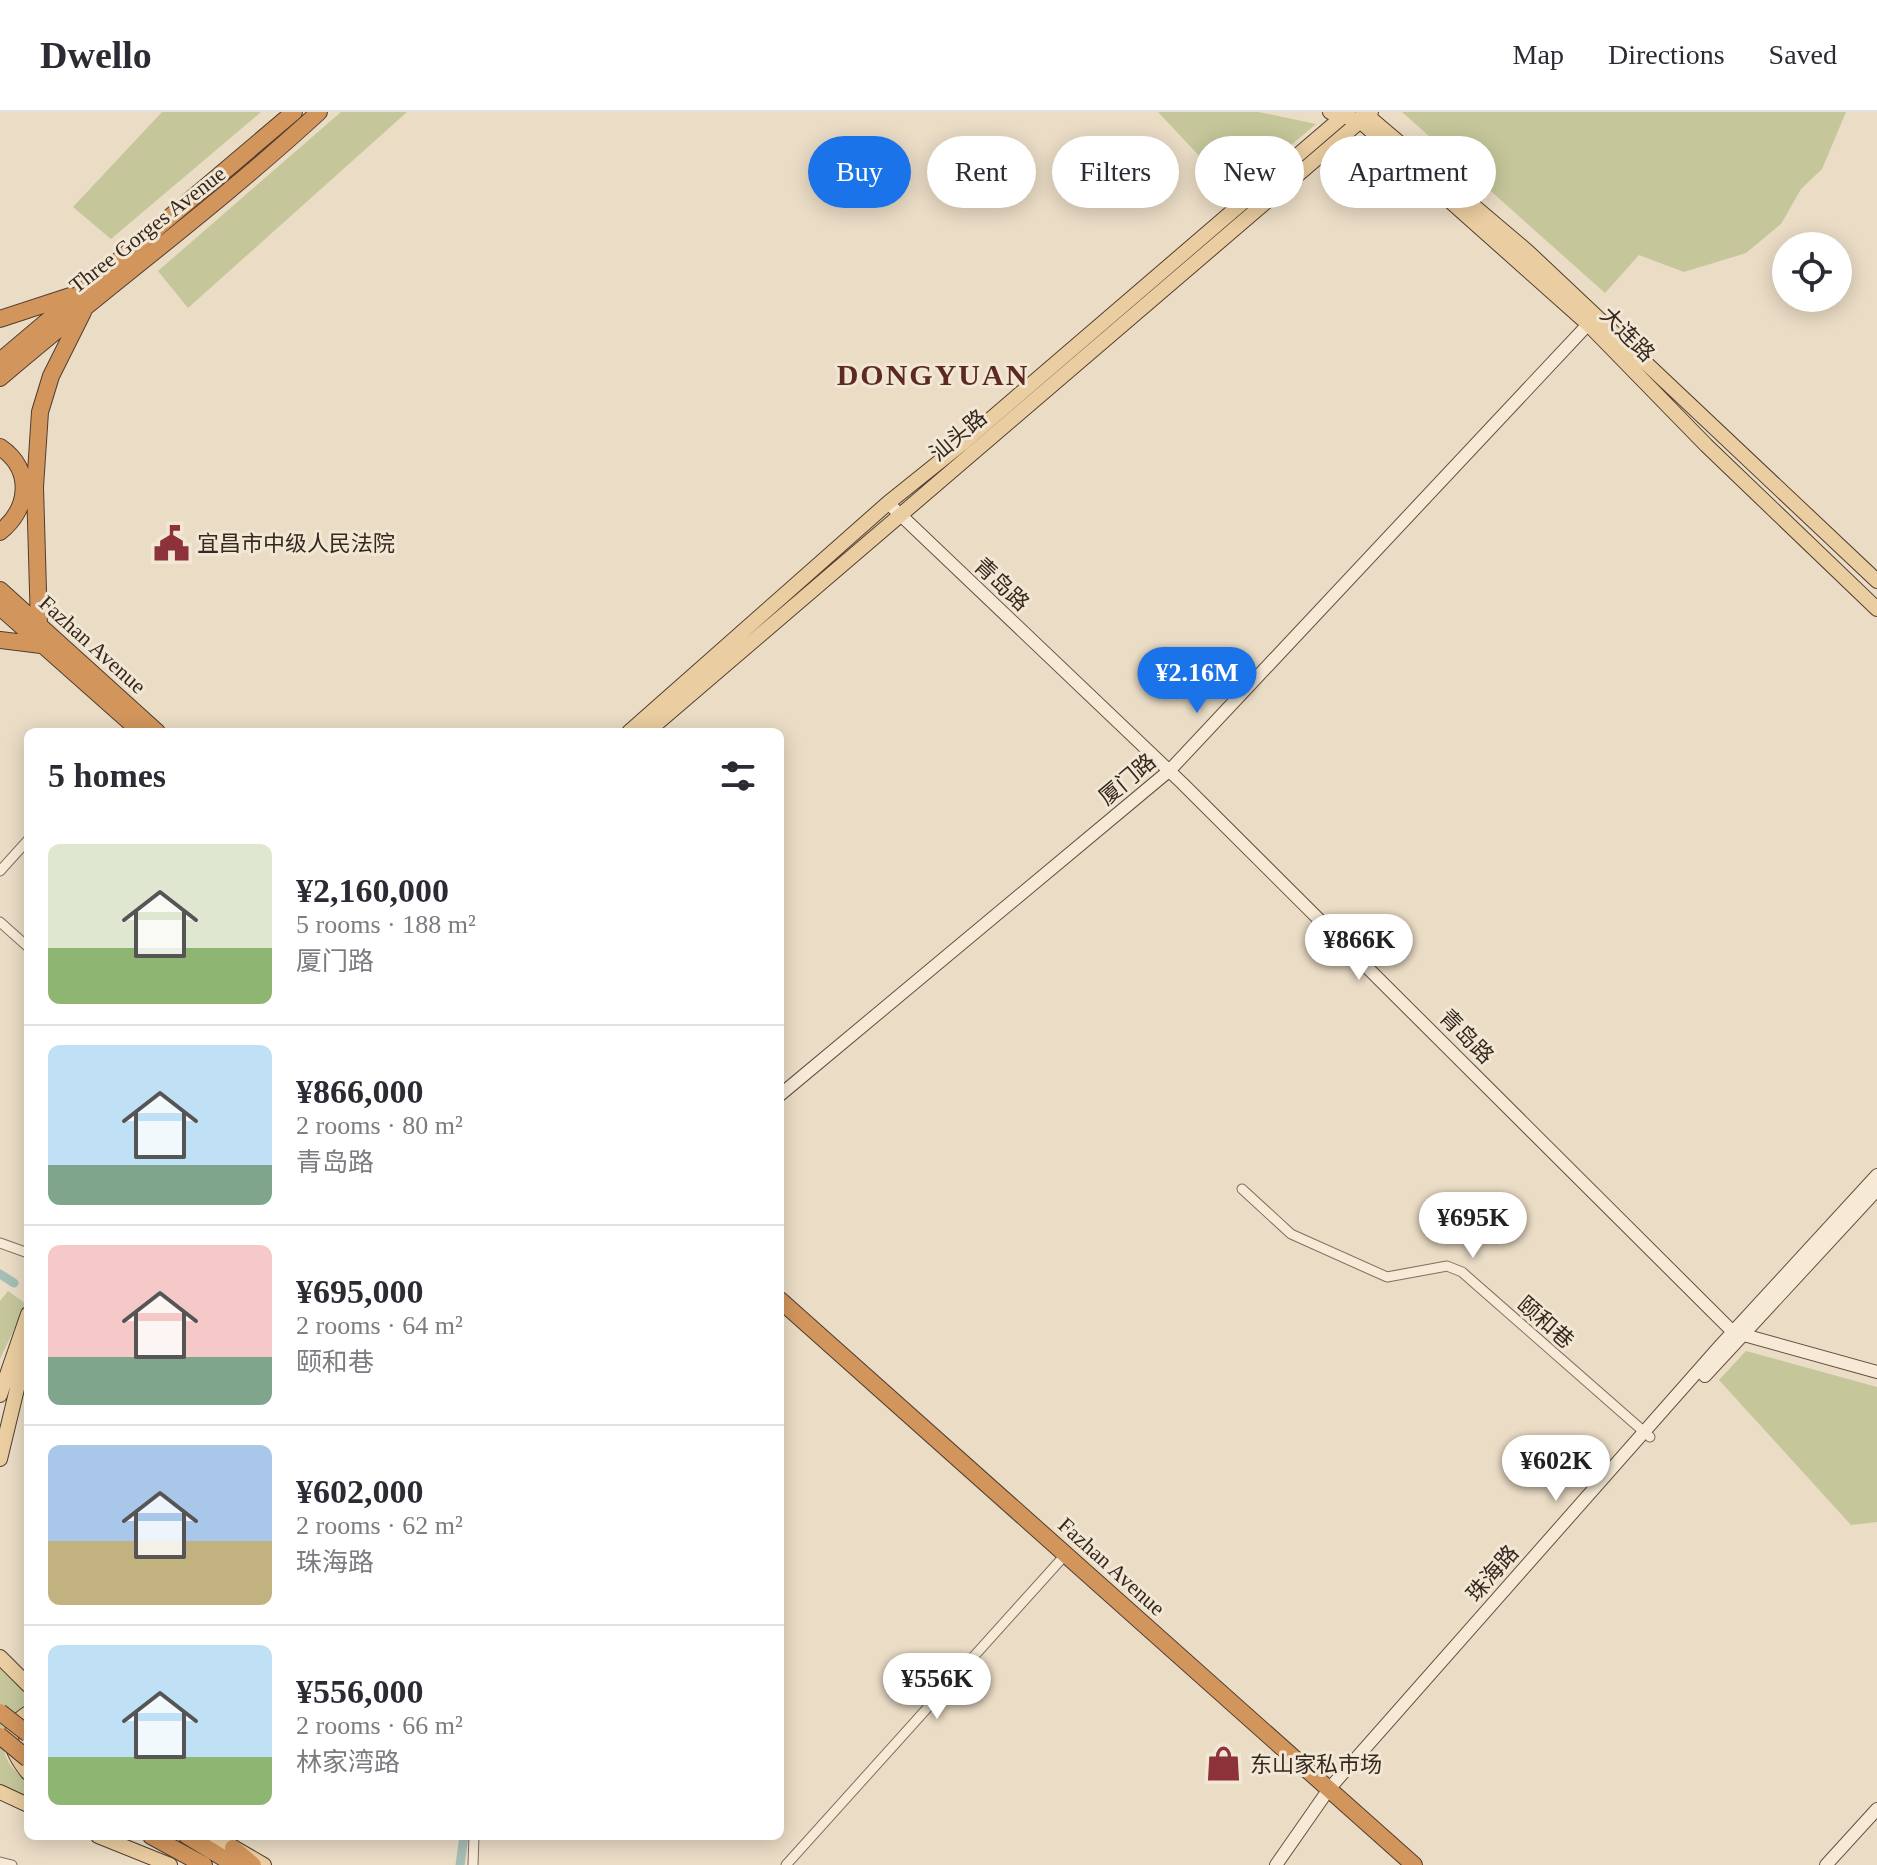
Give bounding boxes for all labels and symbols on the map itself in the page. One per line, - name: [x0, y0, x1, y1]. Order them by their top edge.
- street label: Three Gorges Avenue: [64, 161, 230, 298]
- street label: 大连路: [1595, 302, 1660, 367]
- district label: DONGYUAN: [837, 358, 1029, 391]
- street label: 汕头路: [925, 405, 992, 466]
- public building icon: 宜昌市中级人民法院: [152, 524, 190, 562]
- place label: 宜昌市中级人民法院: [197, 531, 395, 556]
- street label: 青岛路: [969, 553, 1034, 616]
- street label: Fazhan Avenue: [34, 590, 151, 699]
- pin: ¥2.16M: [1132, 647, 1262, 715]
- street label: 厦门路: [1094, 749, 1161, 810]
- pin: ¥866K: [1303, 914, 1415, 982]
- street label: 青岛路: [1434, 1004, 1499, 1069]
- pin: ¥695K: [1417, 1192, 1529, 1260]
- street label: 颐和巷: [1513, 1291, 1579, 1353]
- pin: ¥602K: [1500, 1435, 1612, 1503]
- street label: Fazhan Avenue: [1053, 1512, 1170, 1621]
- street label: 珠海路: [1461, 1540, 1523, 1606]
- pin: ¥556K: [881, 1653, 993, 1721]
- shop icon: 东山家私市场: [1205, 1745, 1243, 1783]
- place label: 东山家私市场: [1250, 1752, 1382, 1777]

